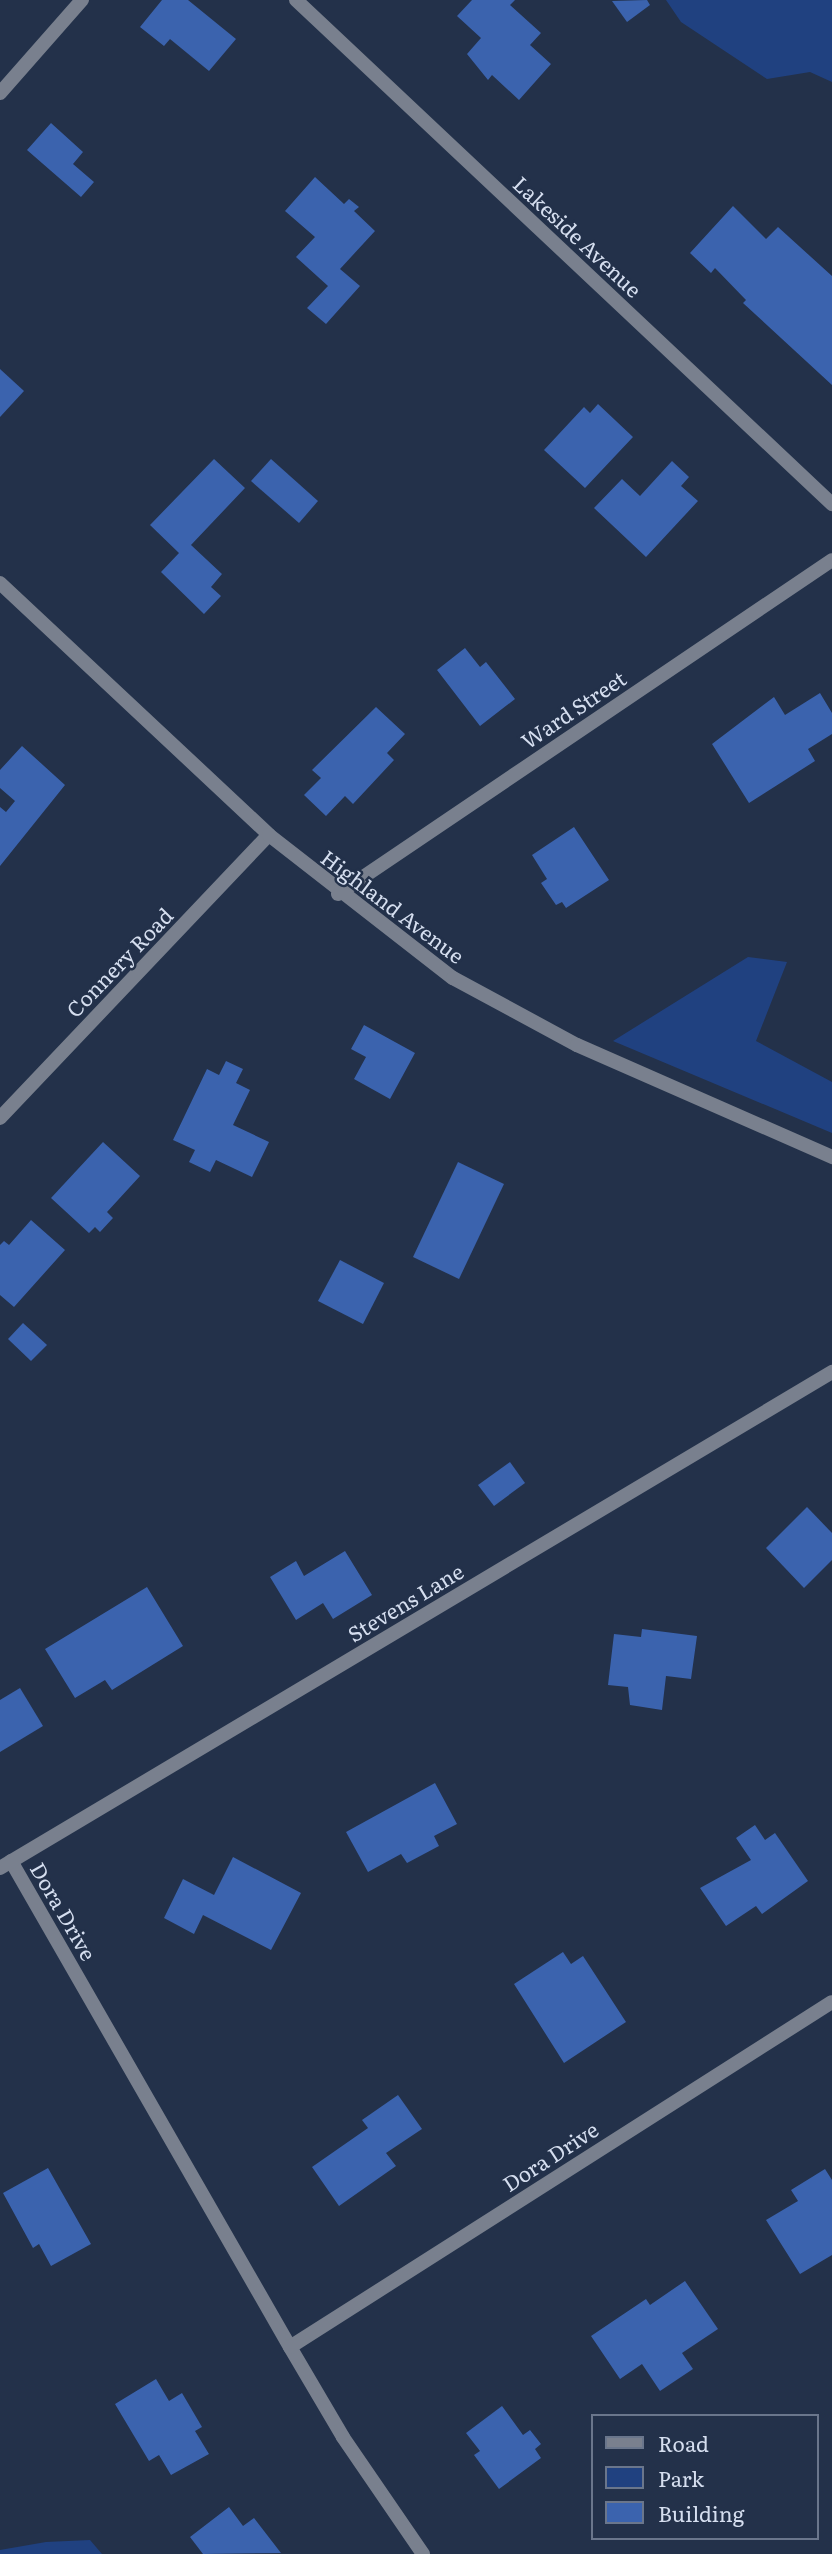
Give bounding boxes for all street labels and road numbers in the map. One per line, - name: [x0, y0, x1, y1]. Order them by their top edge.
- street label: Lakeside Avenue: [509, 170, 647, 302]
- street label: Ward Street: [516, 665, 630, 753]
- street label: Highland Avenue: [316, 844, 470, 968]
- street label: Connery Road: [61, 902, 177, 1022]
- street label: Stevens Lane: [343, 1558, 467, 1646]
- street label: Dora Drive: [26, 1858, 102, 1964]
- street label: Dora Drive: [498, 2116, 602, 2196]

